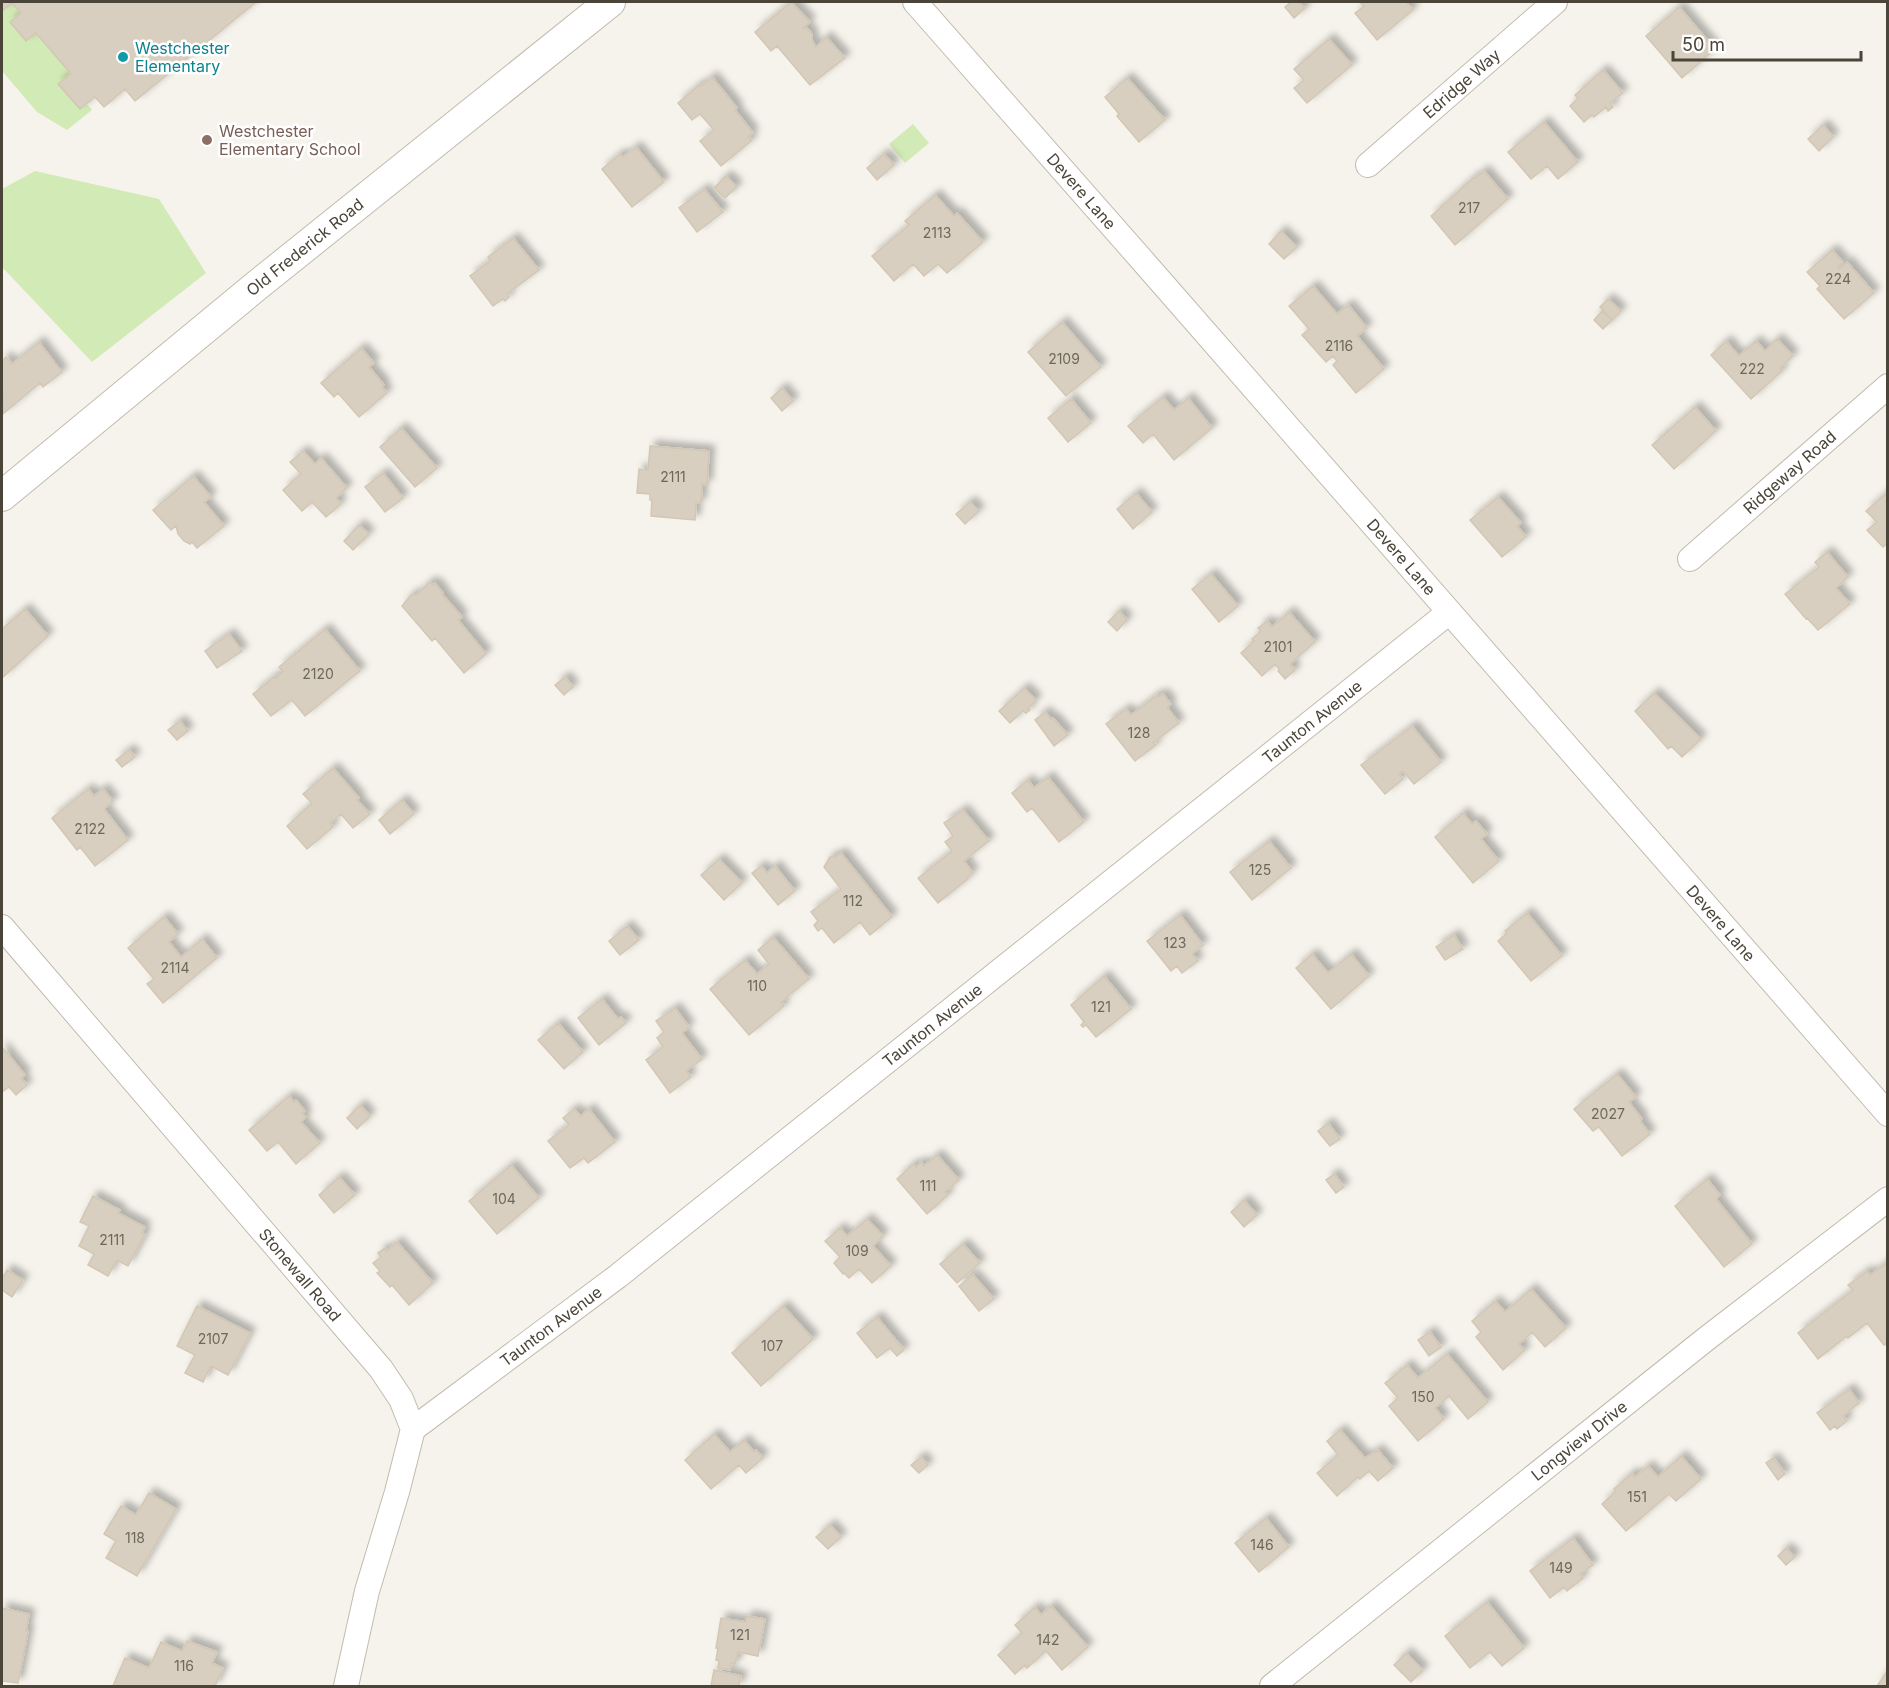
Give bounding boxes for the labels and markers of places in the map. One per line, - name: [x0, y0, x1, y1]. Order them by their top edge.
- place label: Westchester Elementary: [135, 38, 230, 76]
- marker: Westchester Elementary: [116, 50, 130, 64]
- place label: Westchester Elementary School: [219, 121, 361, 159]
- marker: Westchester Elementary School: [200, 133, 214, 147]

